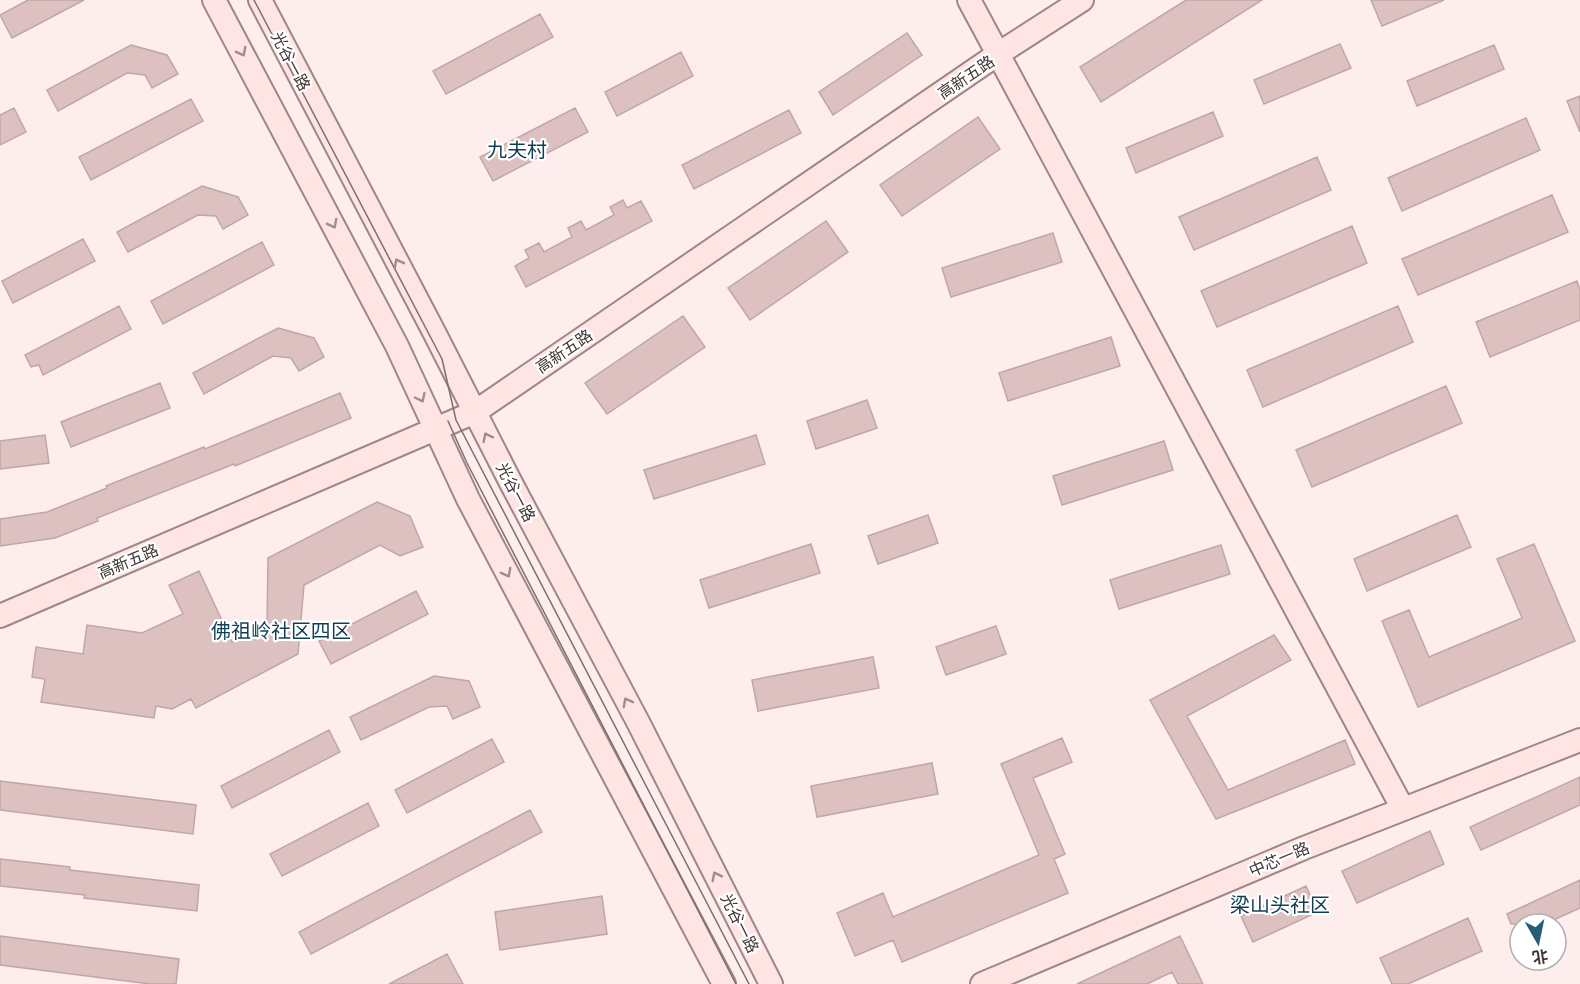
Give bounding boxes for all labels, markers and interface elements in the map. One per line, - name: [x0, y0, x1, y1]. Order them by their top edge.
- street label: 光谷一路: [266, 28, 316, 94]
- one-way arrow: [235, 45, 246, 56]
- street label: 高新五路: [933, 50, 999, 104]
- district label: 九夫村: [487, 136, 547, 163]
- one-way arrow: [325, 218, 337, 229]
- one-way arrow: [394, 259, 405, 270]
- street label: 高新五路: [531, 324, 597, 378]
- one-way arrow: [413, 392, 425, 403]
- one-way arrow: [483, 433, 494, 443]
- street label: 光谷一路: [491, 459, 541, 525]
- street label: 高新五路: [94, 538, 162, 584]
- one-way arrow: [500, 567, 511, 577]
- district label: 佛祖岭社区四区: [211, 617, 351, 644]
- one-way arrow: [623, 698, 634, 708]
- street label: 中芯一路: [1245, 836, 1313, 882]
- one-way arrow: [712, 871, 723, 882]
- street label: 光谷一路: [716, 889, 764, 957]
- district label: 梁山头社区: [1230, 891, 1330, 918]
- north arrow: [1508, 912, 1568, 972]
- text: 北: [1531, 945, 1550, 969]

